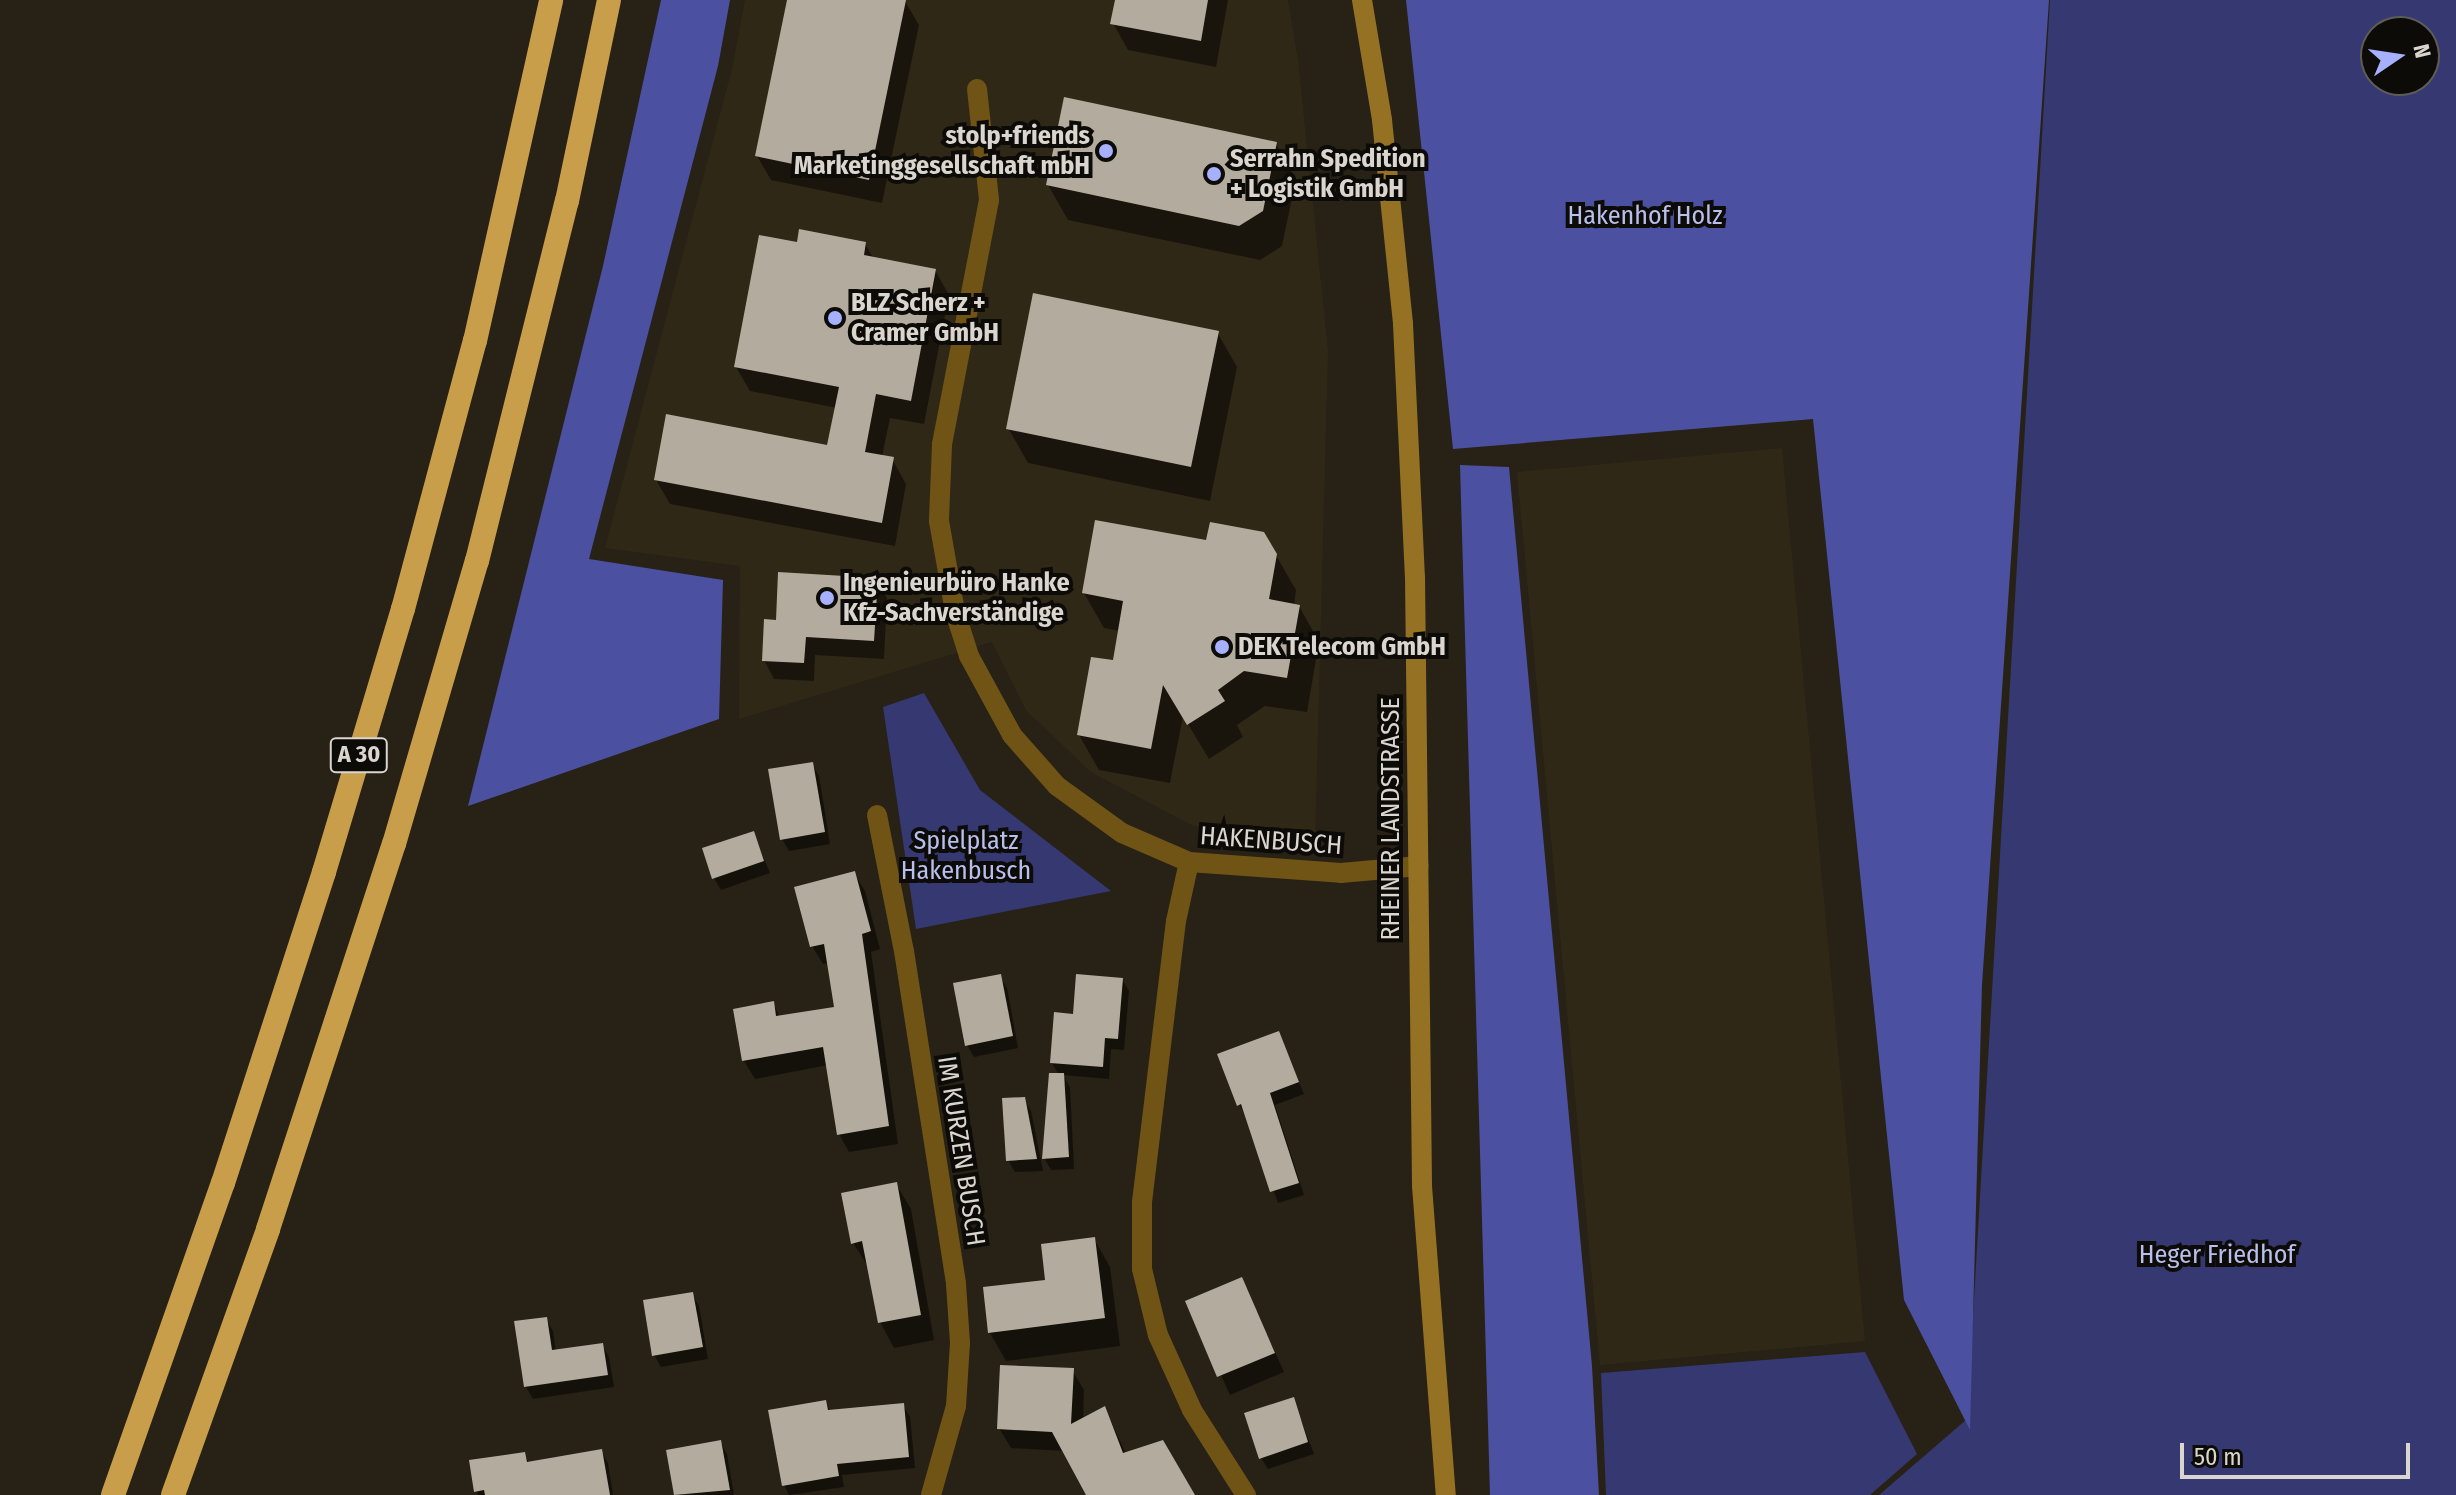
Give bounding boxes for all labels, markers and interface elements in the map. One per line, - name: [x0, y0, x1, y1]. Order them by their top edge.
- north arrow: [2360, 16, 2440, 96]
- text: N: [2407, 41, 2437, 60]
- place label: stolp+friends Marketinggesellschaft mbH: [794, 120, 1090, 182]
- marker: stolp+friends Marketinggesellschaft mbH: [1097, 142, 1115, 160]
- place label: Serrahn Spedition + Logistik GmbH: [1230, 143, 1426, 204]
- marker: Serrahn Spedition + Logistik GmbH: [1205, 165, 1223, 183]
- park label: Hakenhof Holz: [1567, 200, 1723, 232]
- place label: BLZ Scherz + Cramer GmbH: [851, 287, 999, 348]
- marker: BLZ Scherz + Cramer GmbH: [826, 309, 844, 327]
- place label: Ingenieurbüro Hanke Kfz-Sachverständige: [843, 567, 1070, 628]
- marker: Ingenieurbüro Hanke Kfz-Sachverständige: [818, 589, 836, 607]
- place label: DEK Telecom GmbH: [1238, 631, 1446, 663]
- marker: DEK Telecom GmbH: [1213, 638, 1231, 656]
- street label: RHEINER LANDSTRASSE: [1375, 697, 1407, 941]
- road number: A 30: [329, 735, 389, 775]
- street label: HAKENBUSCH: [1199, 820, 1343, 862]
- park label: Spielplatz Hakenbusch: [901, 825, 1031, 886]
- street label: IM KURZEN BUSCH: [931, 1054, 991, 1248]
- park label: Heger Friedhof: [2139, 1239, 2295, 1271]
- scale bar: [2184, 1427, 2414, 1477]
- text: 50 m: [2194, 1443, 2242, 1471]

